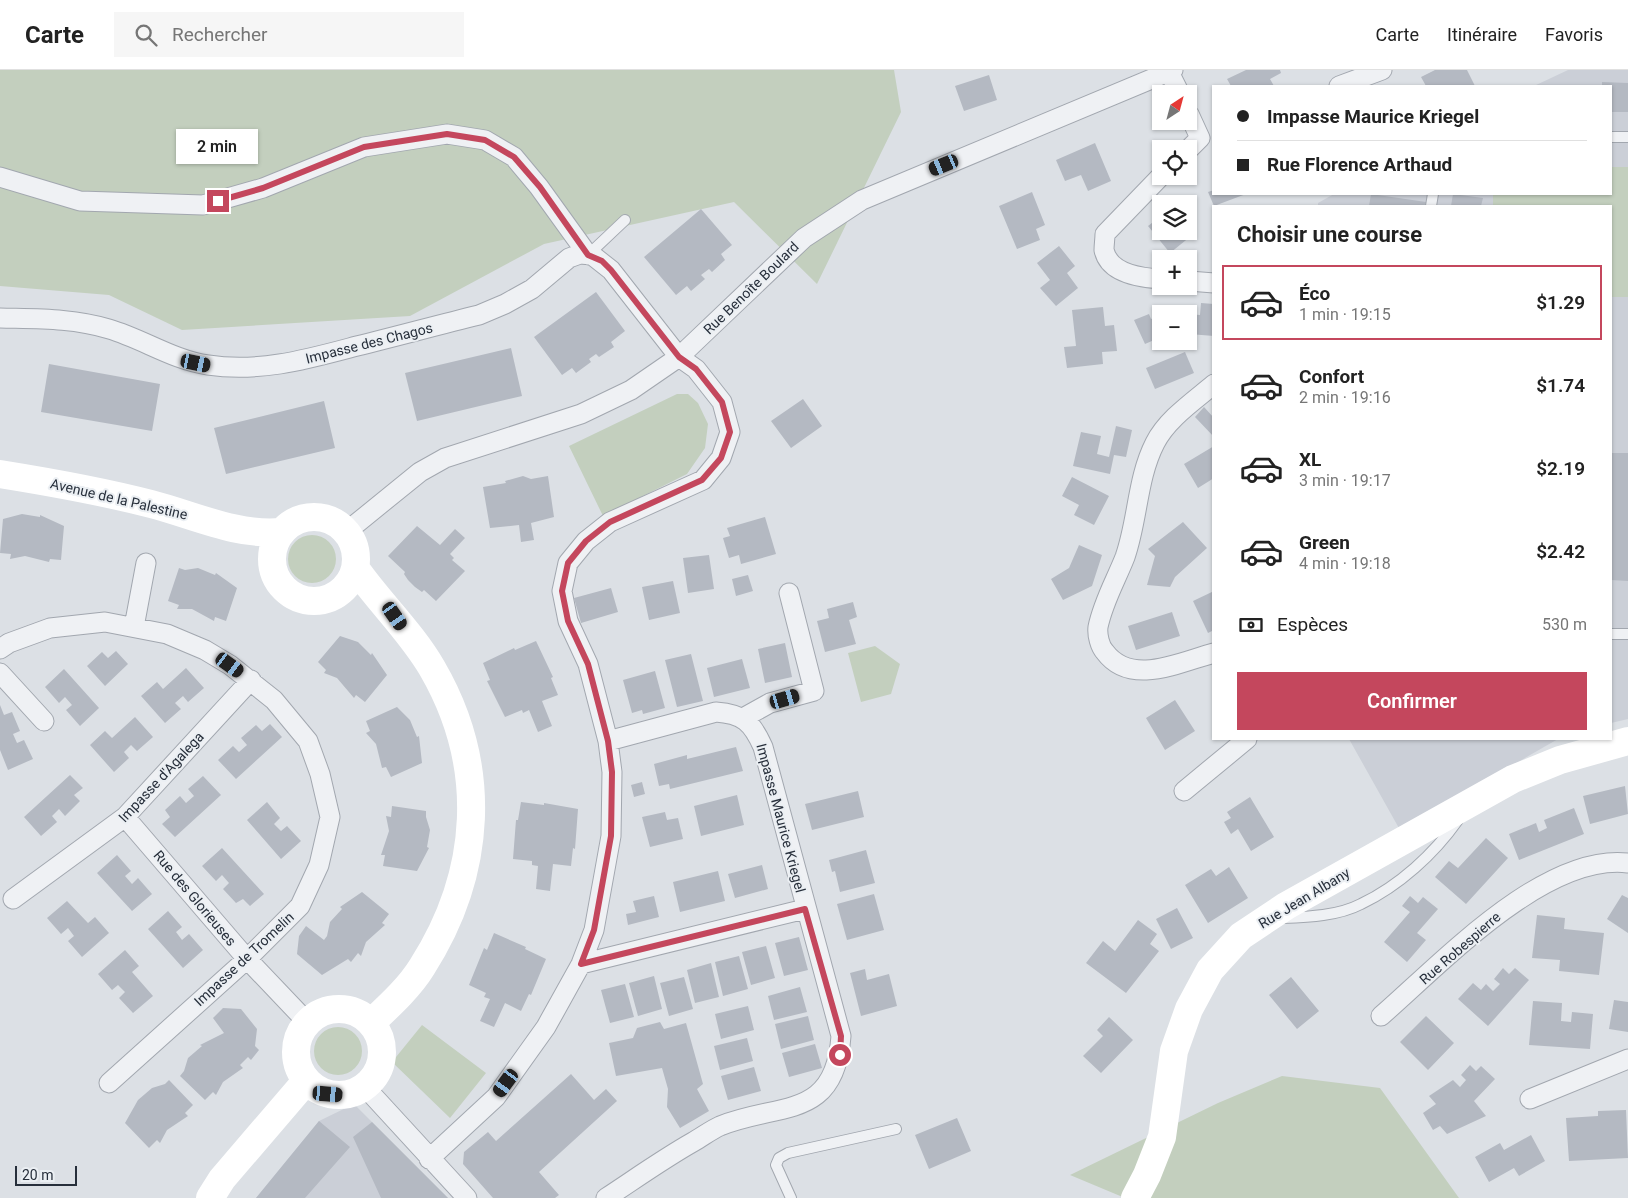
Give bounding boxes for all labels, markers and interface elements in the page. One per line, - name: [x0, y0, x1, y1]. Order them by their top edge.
- search box: [114, 12, 464, 57]
- text: Carte: [25, 21, 84, 49]
- icon: search: [132, 21, 160, 49]
- text: Rechercher: [172, 23, 267, 46]
- text: Carte: [1376, 24, 1419, 45]
- text: Itinéraire: [1447, 24, 1517, 45]
- text: Favoris: [1545, 24, 1603, 45]
- north arrow: [1152, 85, 1198, 130]
- map controls: [1152, 85, 1197, 350]
- text: Impasse Maurice Kriegel: [1267, 105, 1479, 128]
- callout: 2 min: [177, 128, 259, 164]
- text: 2 min: [197, 137, 237, 156]
- button: locate: [1152, 140, 1197, 185]
- car: [927, 152, 960, 178]
- text: Rue Florence Arthaud: [1267, 153, 1452, 176]
- route end: [207, 190, 229, 212]
- button: layers: [1152, 195, 1197, 240]
- text: Choisir une course: [1237, 222, 1422, 247]
- street label: Rue Benoîte Boulard: [700, 238, 802, 338]
- button: +: [1152, 250, 1197, 295]
- icon: car: [1239, 280, 1284, 325]
- text: Éco: [1299, 282, 1330, 305]
- text: $1.29: [1536, 291, 1585, 314]
- button: −: [1152, 305, 1197, 350]
- text: 1 min · 19:15: [1299, 305, 1391, 324]
- street label: Impasse des Chagos: [304, 319, 434, 367]
- car: [179, 353, 212, 373]
- icon: car: [1239, 363, 1284, 408]
- text: Confort: [1299, 365, 1364, 388]
- text: $1.74: [1536, 374, 1585, 397]
- text: 2 min · 19:16: [1299, 388, 1391, 407]
- icon: car: [1239, 446, 1284, 491]
- text: XL: [1299, 448, 1321, 471]
- text: $2.19: [1536, 457, 1585, 480]
- text: 3 min · 19:17: [1299, 471, 1391, 490]
- street label: Avenue de la Palestine: [49, 475, 189, 523]
- icon: car: [1239, 529, 1284, 574]
- text: Green: [1299, 531, 1350, 554]
- text: $2.42: [1536, 540, 1585, 563]
- text: 4 min · 19:18: [1299, 554, 1391, 573]
- car: [380, 599, 409, 633]
- icon: cash: [1237, 611, 1265, 639]
- text: Espèces: [1277, 613, 1348, 636]
- text: 530 m: [1542, 615, 1587, 634]
- car: [213, 650, 246, 680]
- button: Confirmer: [1237, 672, 1587, 730]
- car: [768, 688, 801, 710]
- street label: Impasse d'Agalega: [115, 729, 207, 825]
- street label: Impasse Maurice Kriegel: [753, 742, 809, 894]
- street label: Rue des Glorieuses: [151, 847, 239, 949]
- street label: Rue Jean Albany: [1255, 864, 1353, 932]
- street label: Impasse de Tromelin: [191, 909, 297, 1009]
- street label: Rue Robespierre: [1416, 909, 1504, 987]
- route start: [829, 1044, 851, 1066]
- car: [491, 1066, 520, 1100]
- car: [312, 1085, 343, 1103]
- scale bar: [15, 1163, 78, 1186]
- text: 20 m: [22, 1167, 54, 1183]

